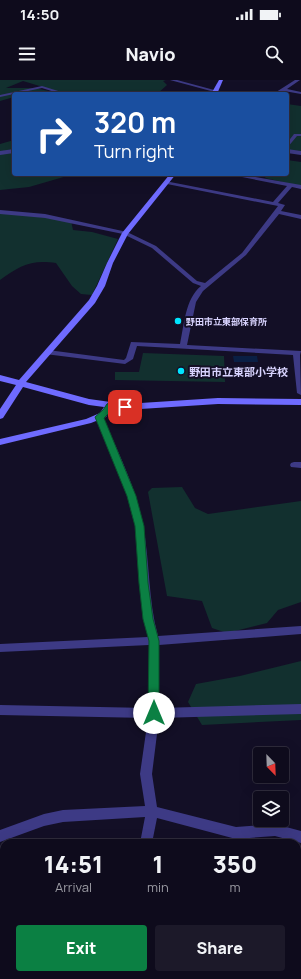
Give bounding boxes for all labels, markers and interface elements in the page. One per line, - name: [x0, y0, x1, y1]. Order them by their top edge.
- text: 14:50: [20, 4, 60, 25]
- text: Navio: [125, 42, 176, 66]
- icon: menu: [16, 43, 38, 65]
- icon: search: [263, 43, 285, 65]
- text: 320 m: [94, 103, 176, 141]
- icon: right: [28, 108, 80, 160]
- text: Turn right: [94, 139, 175, 163]
- place label: 野田市立東部保育所: [186, 315, 267, 328]
- marker: 野田市立東部保育所: [173, 316, 183, 326]
- place label: 野田市立東部小学校: [189, 364, 288, 379]
- marker: 野田市立東部小学校: [176, 366, 186, 376]
- pin: [108, 390, 142, 424]
- icon: arrive: [114, 396, 136, 418]
- position arrow: [133, 692, 175, 734]
- north arrow: [253, 747, 289, 783]
- map controls: [253, 747, 289, 827]
- button: layers: [253, 791, 289, 827]
- text: 14:51: [44, 847, 103, 880]
- text: 1: [152, 847, 163, 880]
- text: 350: [213, 847, 257, 880]
- text: Arrival: [55, 878, 92, 896]
- text: min: [147, 878, 169, 896]
- text: m: [229, 878, 240, 896]
- button: Exit: [16, 925, 147, 971]
- button: Share: [155, 925, 285, 971]

